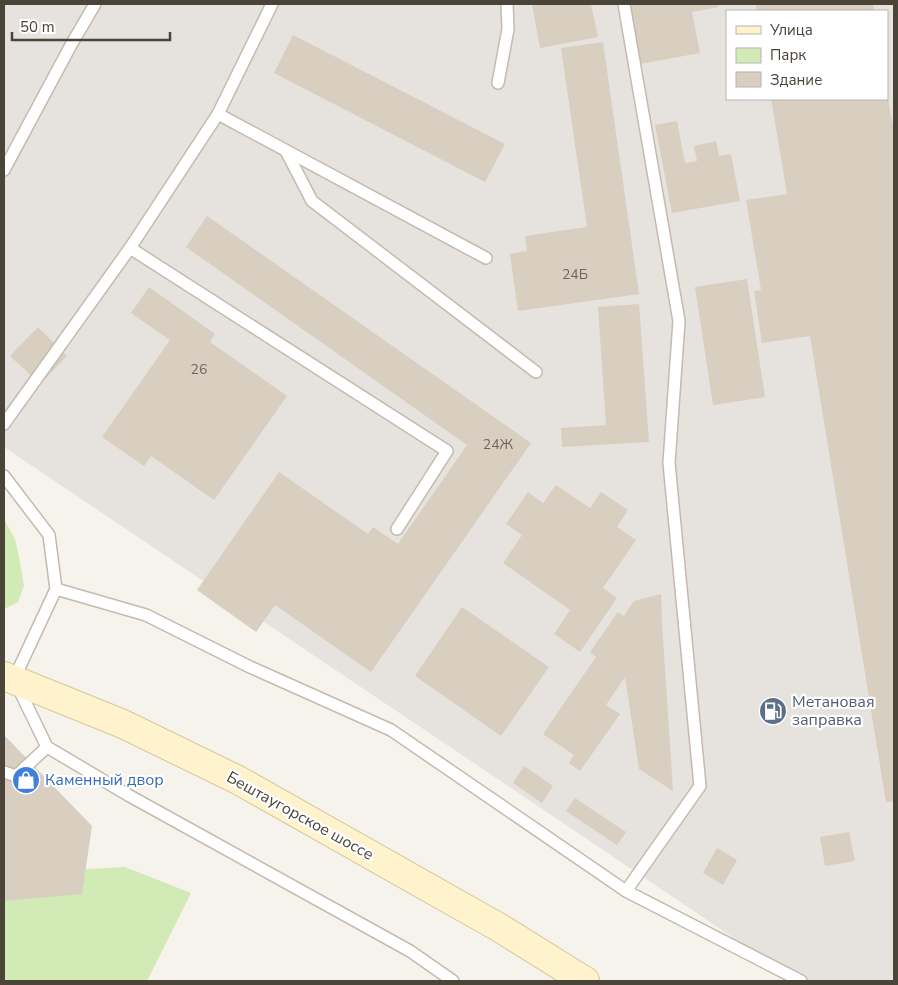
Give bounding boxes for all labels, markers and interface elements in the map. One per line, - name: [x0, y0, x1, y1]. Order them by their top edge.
- scale bar: [12, 10, 170, 42]
- legend: [726, 10, 888, 100]
- text: 50 m: [20, 17, 55, 37]
- text: Улица: [769, 20, 813, 40]
- text: Парк: [770, 45, 806, 65]
- text: Здание: [770, 70, 822, 90]
- house number: 24Б: [562, 265, 588, 284]
- house number: 26: [191, 360, 207, 379]
- house number: 24Ж: [483, 435, 514, 454]
- place label: Метановая заправка: [792, 691, 875, 731]
- fuel station icon: Метановая заправка: [758, 696, 788, 726]
- shop icon: Каменный двор: [11, 765, 41, 795]
- street label: Бештаугорское шоссе: [222, 766, 378, 866]
- place label: Каменный двор: [45, 769, 164, 791]

